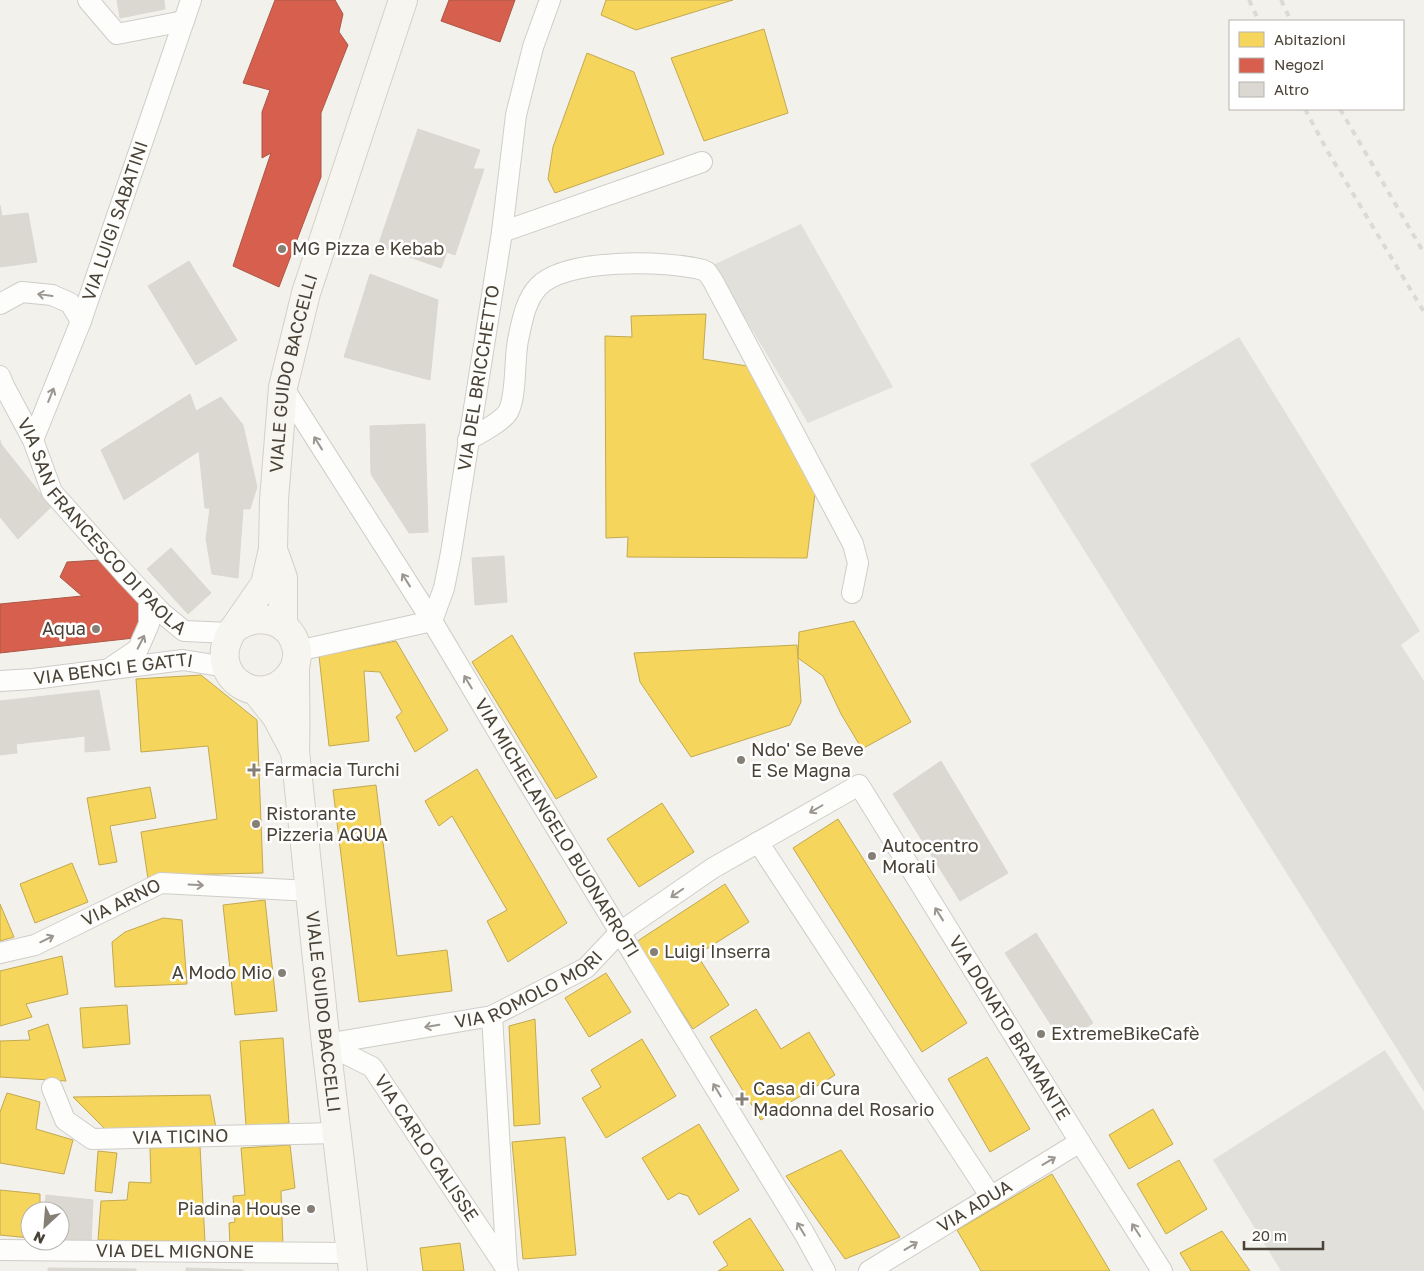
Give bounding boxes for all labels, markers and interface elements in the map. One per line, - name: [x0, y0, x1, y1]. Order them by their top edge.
- legend: [1229, 20, 1404, 110]
- text: Abitazioni: [1274, 30, 1346, 48]
- text: Negozi: [1274, 55, 1324, 73]
- text: Altro: [1274, 80, 1309, 98]
- street label: VIA LUIGI SABATINI: [77, 138, 152, 304]
- place label: MG Pizza e Kebab: [292, 237, 444, 259]
- marker: MG Pizza e Kebab: [276, 243, 288, 255]
- street label: VIALE GUIDO BACCELLI: [264, 271, 322, 474]
- street label: VIA DEL BRICCHETTO: [452, 283, 503, 472]
- one-way arrow: [37, 290, 53, 300]
- one-way arrow: [47, 388, 57, 403]
- street label: VIA SAN FRANCESCO DI PAOLA: [13, 414, 191, 639]
- one-way arrow: [313, 436, 324, 450]
- one-way arrow: [400, 573, 411, 587]
- place label: Aqua: [42, 617, 86, 639]
- marker: Aqua: [90, 623, 102, 635]
- one-way arrow: [137, 635, 146, 650]
- street label: VIA BENCI E GATTI: [32, 648, 195, 689]
- one-way arrow: [463, 676, 473, 690]
- street label: VIA MICHELANGELO BUONARROTI: [471, 694, 644, 961]
- place label: Ndo' Se Beve E Se Magna: [751, 738, 864, 781]
- marker: Ndo' Se Beve E Se Magna: [735, 754, 747, 766]
- place label: Farmacia Turchi: [264, 758, 400, 780]
- marker: Farmacia Turchi: [248, 764, 260, 776]
- place label: Ristorante Pizzeria AQUA: [266, 802, 388, 845]
- one-way arrow: [809, 804, 824, 814]
- marker: Ristorante Pizzeria AQUA: [250, 818, 262, 830]
- place label: Autocentro Morali: [882, 834, 979, 877]
- marker: Autocentro Morali: [866, 850, 878, 862]
- street label: VIA ARNO: [78, 873, 164, 930]
- one-way arrow: [188, 880, 204, 889]
- one-way arrow: [671, 888, 685, 898]
- one-way arrow: [933, 907, 944, 921]
- street label: VIALE GUIDO BACCELLI: [302, 910, 346, 1113]
- street label: VIA DONATO BRAMANTE: [945, 931, 1076, 1124]
- one-way arrow: [39, 934, 54, 944]
- place label: Luigi Inserra: [664, 940, 771, 962]
- street label: VIA ROMOLO MORI: [453, 946, 607, 1032]
- marker: Luigi Inserra: [648, 946, 660, 958]
- place label: A Modo Mio: [172, 961, 272, 983]
- marker: A Modo Mio: [276, 967, 288, 979]
- one-way arrow: [424, 1021, 440, 1031]
- place label: ExtremeBikeCafè: [1051, 1022, 1199, 1044]
- marker: ExtremeBikeCafè: [1035, 1028, 1047, 1040]
- street label: VIA CARLO CALISSE: [370, 1070, 484, 1225]
- place label: Casa di Cura Madonna del Rosario: [753, 1077, 934, 1120]
- one-way arrow: [711, 1083, 721, 1097]
- marker: Casa di Cura Madonna del Rosario: [735, 1092, 749, 1106]
- street label: VIA TICINO: [132, 1124, 229, 1148]
- one-way arrow: [1042, 1156, 1056, 1166]
- street label: VIA ADUA: [933, 1174, 1016, 1237]
- place label: Piadina House: [177, 1197, 301, 1219]
- north arrow: [20, 1201, 70, 1251]
- marker: Piadina House: [305, 1203, 317, 1215]
- scale bar: [1244, 1218, 1323, 1250]
- one-way arrow: [796, 1222, 806, 1236]
- one-way arrow: [1131, 1223, 1141, 1237]
- text: 20 m: [1252, 1226, 1287, 1244]
- text: N: [31, 1228, 48, 1248]
- street label: VIA DEL MIGNONE: [96, 1239, 254, 1262]
- one-way arrow: [903, 1240, 917, 1250]

